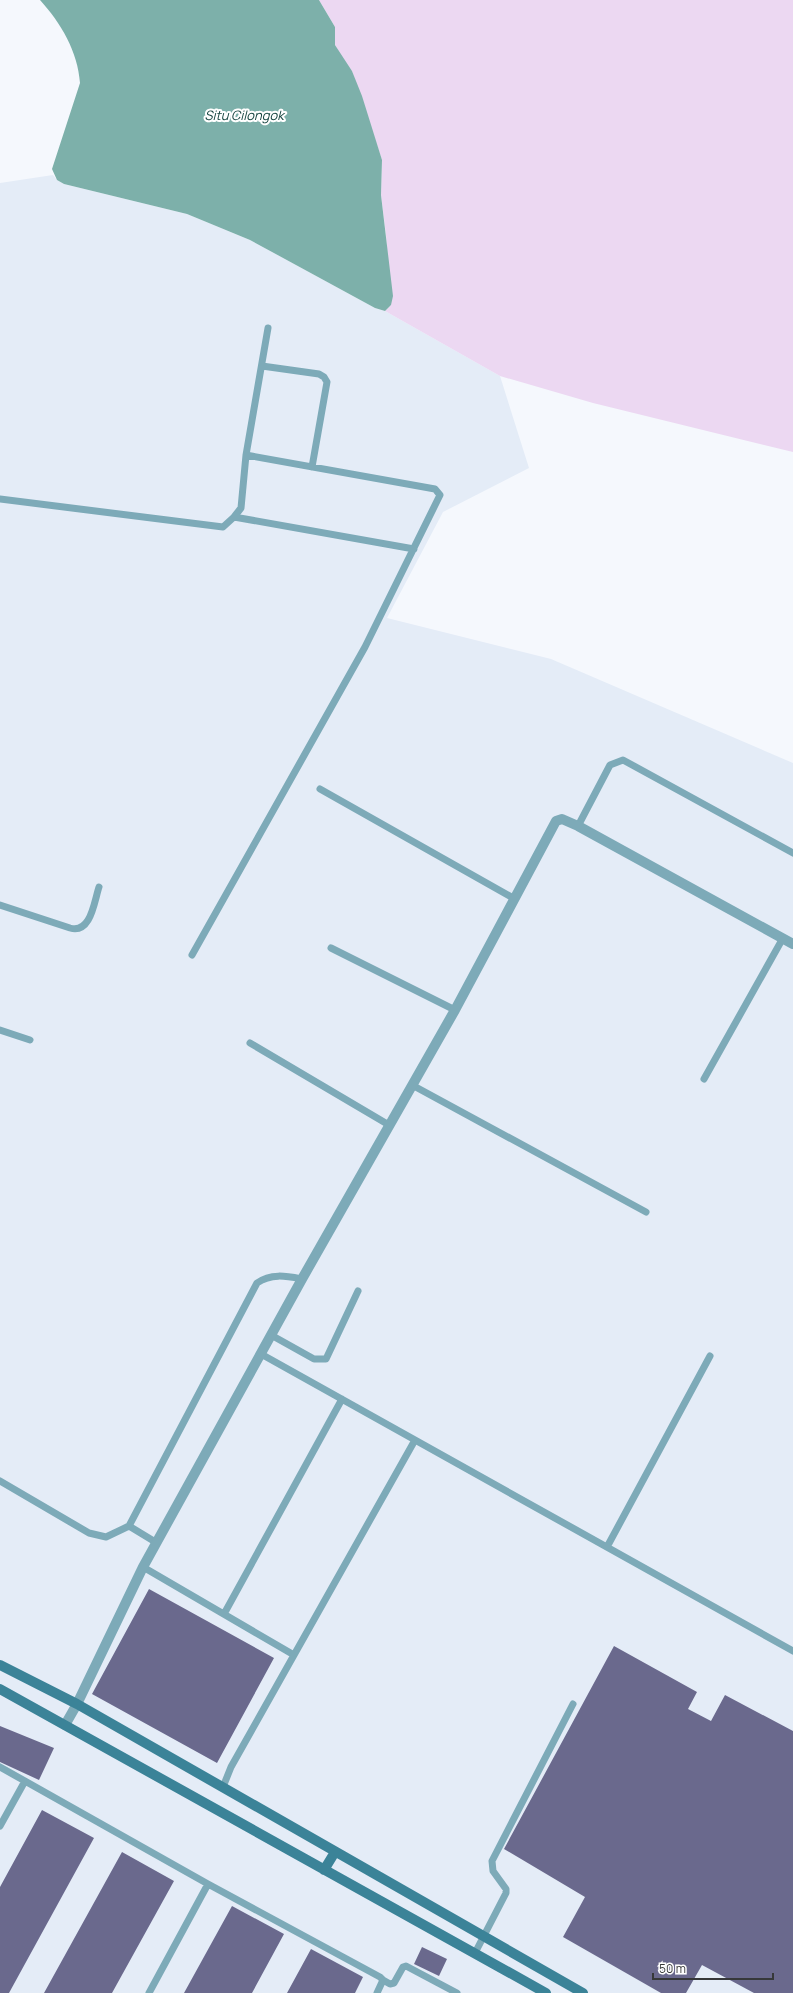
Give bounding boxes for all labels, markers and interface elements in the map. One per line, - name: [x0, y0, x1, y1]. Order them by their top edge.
- water label: Situ Cilongok: [204, 106, 286, 124]
- scale bar: [653, 1955, 773, 1981]
- text: 50 m: [659, 1960, 686, 1977]

